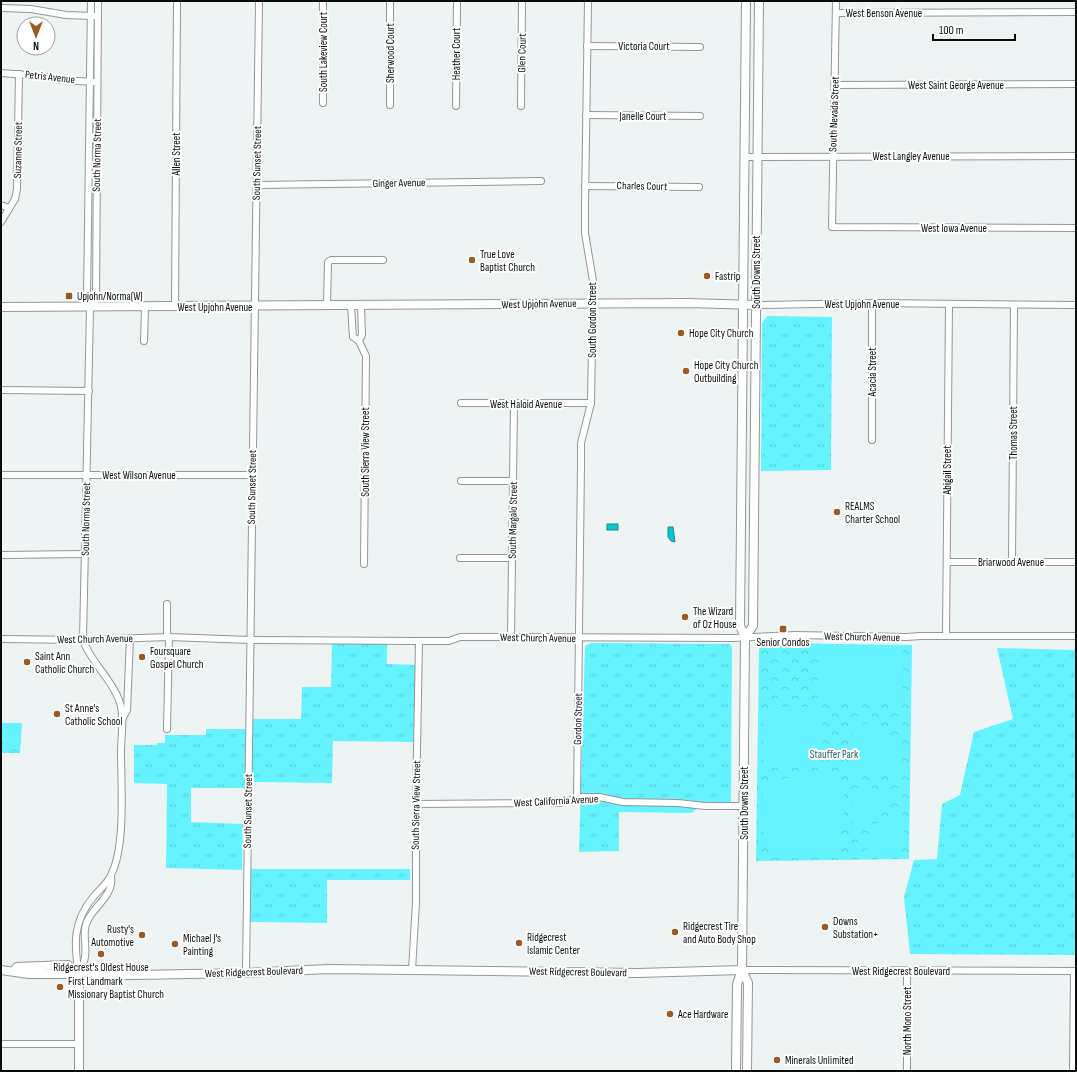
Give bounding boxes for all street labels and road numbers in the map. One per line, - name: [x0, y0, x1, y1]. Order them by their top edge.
- street label: West Benson Avenue: [846, 7, 922, 20]
- street label: South Lakeview Court: [317, 11, 330, 92]
- street label: Sherwood Court: [384, 22, 397, 83]
- street label: Heather Court: [450, 27, 463, 80]
- street label: Glen Court: [515, 33, 529, 73]
- street label: Victoria Court: [618, 40, 670, 53]
- street label: Petris Avenue: [24, 68, 76, 86]
- street label: South Nevada Street: [826, 75, 842, 152]
- street label: West Saint George Avenue: [908, 79, 1004, 92]
- street label: Janelle Court: [619, 110, 667, 123]
- street label: South Norma Street: [90, 118, 104, 192]
- street label: Suzanne Street: [11, 121, 25, 178]
- street label: South Sunset Street: [250, 125, 264, 200]
- street label: Allen Street: [170, 132, 183, 177]
- street label: West Langley Avenue: [872, 150, 950, 163]
- street label: Ginger Avenue: [372, 176, 426, 190]
- street label: Charles Court: [617, 179, 668, 193]
- street label: West Iowa Avenue: [921, 222, 987, 235]
- street label: South Downs Street: [750, 235, 763, 309]
- street label: South Gordon Street: [586, 282, 599, 358]
- street label: West Upjohn Avenue: [501, 297, 577, 311]
- street label: West Upjohn Avenue: [824, 298, 900, 311]
- street label: West Upjohn Avenue: [177, 301, 253, 314]
- street label: Acacia Street: [866, 347, 879, 398]
- street label: West Haloid Avenue: [490, 398, 562, 411]
- street label: Thomas Street: [1007, 405, 1020, 460]
- street label: South Sierra View Street: [359, 407, 372, 497]
- street label: Abigail Street: [941, 445, 954, 496]
- street label: South Sunset Street: [245, 449, 259, 524]
- street label: West Wilson Avenue: [102, 469, 176, 482]
- street label: South Margalo Street: [506, 481, 520, 559]
- street label: South Norma Street: [79, 482, 93, 556]
- street label: Briarwood Avenue: [978, 556, 1044, 569]
- street label: West Church Avenue: [824, 630, 900, 644]
- street label: West Church Avenue: [500, 631, 576, 645]
- street label: West Church Avenue: [57, 632, 133, 646]
- street label: Gordon Street: [571, 692, 585, 745]
- street label: South Sierra View Street: [409, 760, 423, 850]
- street label: South Downs Street: [738, 766, 751, 840]
- street label: South Sunset Street: [241, 773, 255, 848]
- street label: West California Avenue: [513, 792, 599, 810]
- street label: West Ridgecrest Boulevard: [205, 964, 304, 980]
- street label: West Ridgecrest Boulevard: [529, 965, 628, 979]
- street label: West Ridgecrest Boulevard: [852, 965, 950, 978]
- street label: North Mono Street: [901, 986, 914, 1055]

